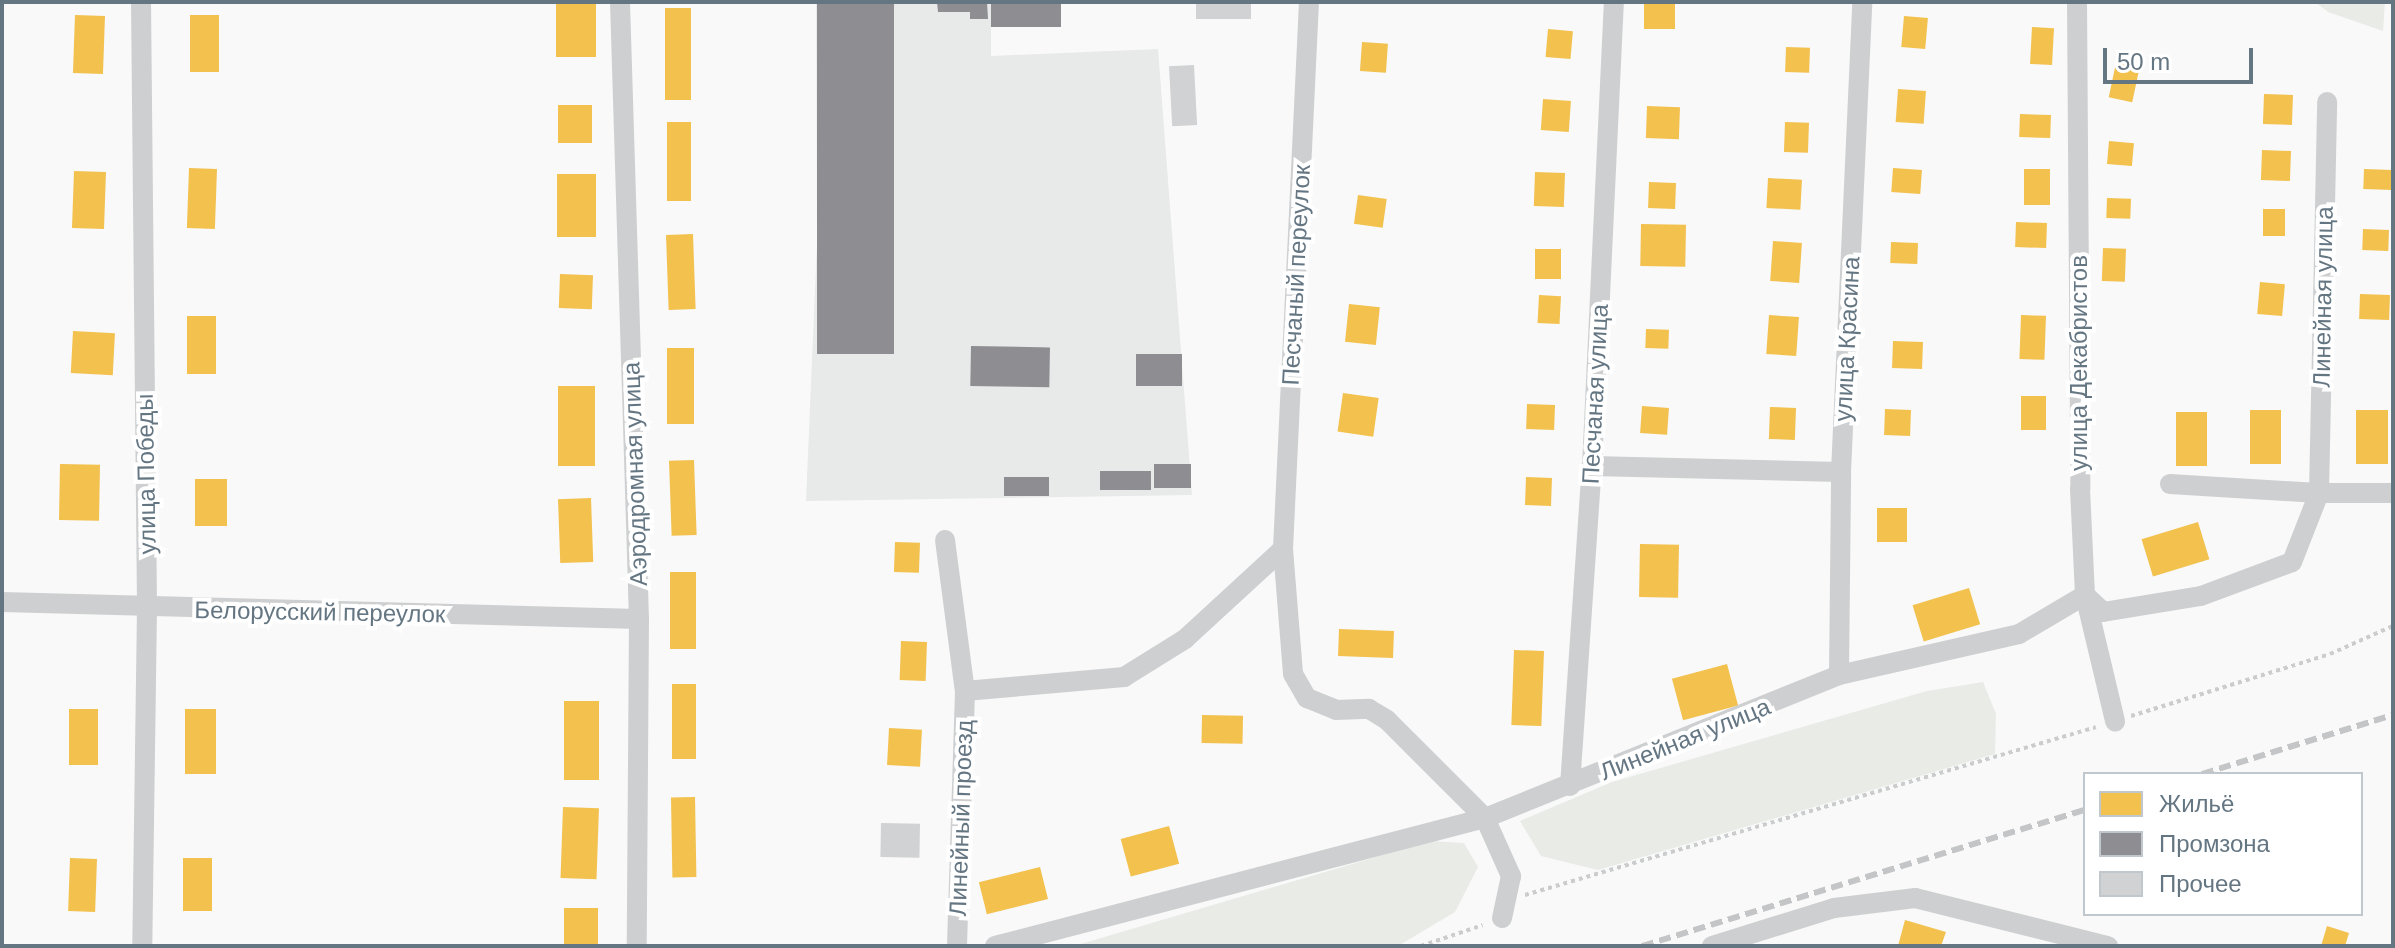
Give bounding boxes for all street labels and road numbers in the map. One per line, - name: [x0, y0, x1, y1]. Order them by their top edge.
- street label: Песчаный переулок: [1276, 164, 1316, 386]
- street label: Линейная улица: [2307, 206, 2339, 388]
- street label: улица Декабристов: [2065, 255, 2093, 471]
- street label: улица Красина: [1828, 256, 1866, 422]
- street label: Песчаная улица: [1576, 303, 1614, 485]
- street label: Аэродромная улица: [617, 361, 653, 587]
- street label: улица Победы: [130, 393, 162, 555]
- street label: Белорусский переулок: [194, 595, 446, 629]
- street label: Линейная улица: [1596, 692, 1774, 786]
- street label: Линейный проезд: [943, 719, 979, 917]

